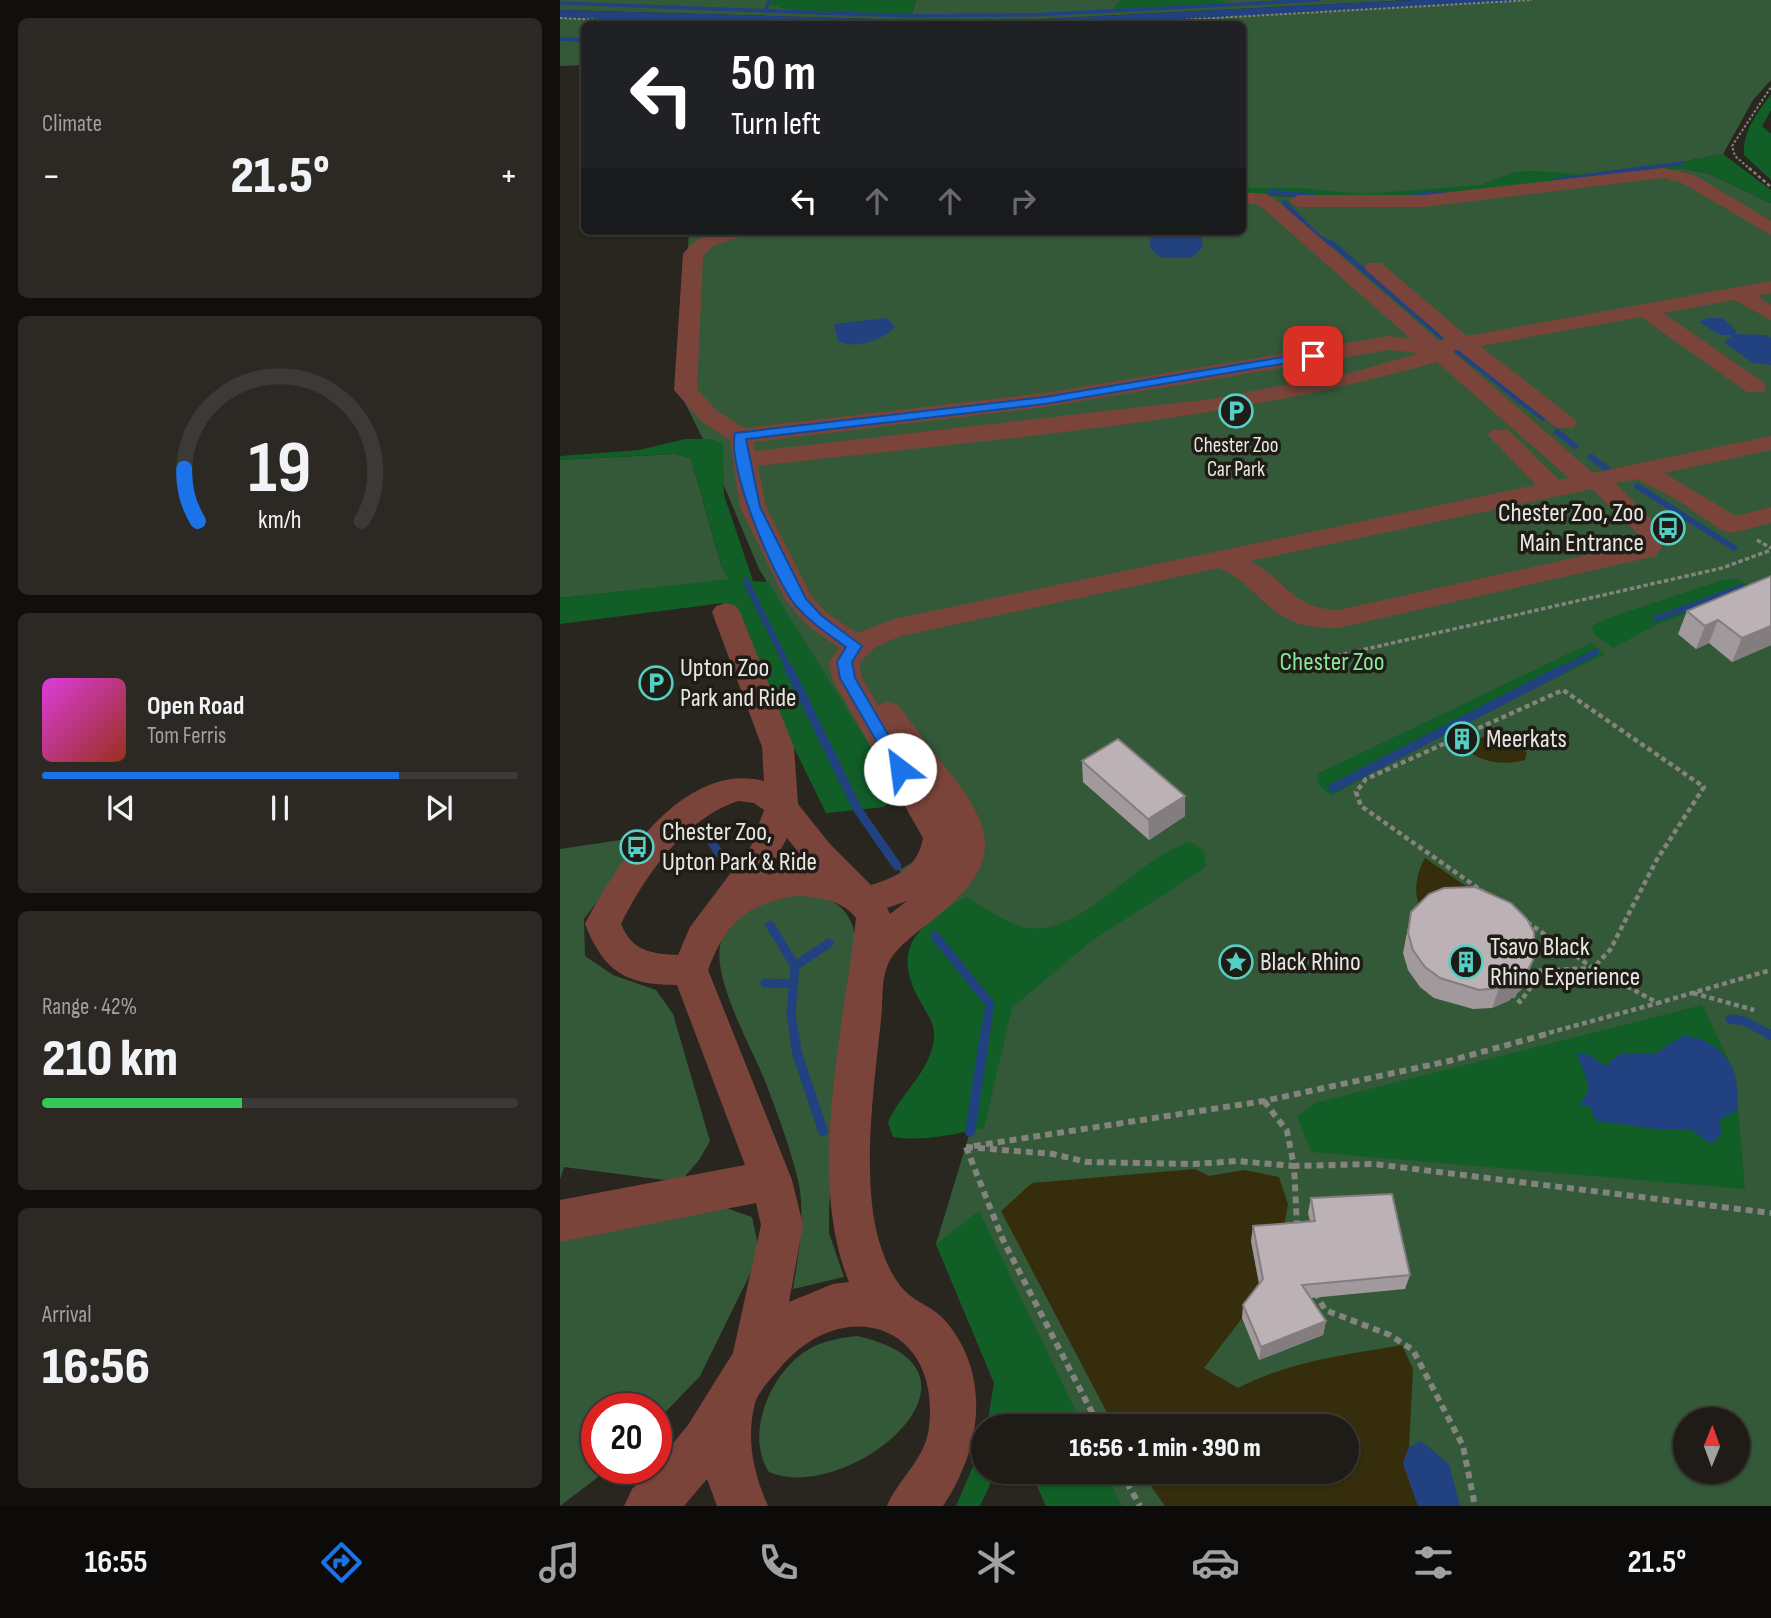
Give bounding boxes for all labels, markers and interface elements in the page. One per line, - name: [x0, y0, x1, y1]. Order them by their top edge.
- text: 50 m: [731, 45, 816, 104]
- icon: left: [616, 49, 707, 140]
- text: Turn left: [731, 105, 821, 144]
- text: Climate: [42, 110, 102, 138]
- text: 21.5°: [230, 145, 330, 208]
- text: −: [42, 154, 61, 199]
- text: +: [499, 154, 518, 199]
- icon: left: [785, 182, 823, 220]
- icon: ahead: [858, 182, 896, 220]
- icon: ahead: [931, 182, 969, 220]
- icon: right: [1004, 182, 1042, 220]
- pin: [1283, 326, 1343, 386]
- icon: arrive: [1294, 337, 1332, 375]
- parking icon: Chester Zoo Car Park: [1217, 392, 1255, 430]
- text: 19: [248, 426, 312, 514]
- place label: Chester Zoo Car Park: [1194, 433, 1278, 482]
- place label: Chester Zoo, Zoo Main Entrance: [1498, 498, 1644, 559]
- text: km/h: [258, 505, 302, 536]
- bus stop icon: Chester Zoo, Zoo Main Entrance: [1649, 509, 1687, 547]
- park label: Chester Zoo: [1279, 647, 1385, 678]
- place label: Upton Zoo Park and Ride: [680, 653, 796, 714]
- parking icon: Upton Zoo Park and Ride: [637, 664, 675, 702]
- text: Open Road: [147, 691, 244, 722]
- building icon: Meerkats: [1443, 720, 1481, 758]
- text: Tom Ferris: [147, 722, 226, 750]
- place label: Meerkats: [1486, 724, 1567, 755]
- position arrow: [863, 732, 937, 806]
- icon: previous: [102, 789, 140, 827]
- icon: pause: [261, 789, 299, 827]
- icon: next: [420, 789, 458, 827]
- place label: Chester Zoo, Upton Park & Ride: [662, 817, 817, 878]
- bus stop icon: Chester Zoo, Upton Park & Ride: [618, 828, 656, 866]
- place label: Tsavo Black Rhino Experience: [1490, 932, 1640, 993]
- place icon: Black Rhino: [1217, 943, 1255, 981]
- building icon: Tsavo Black Rhino Experience: [1447, 943, 1485, 981]
- place label: Black Rhino: [1260, 947, 1361, 978]
- text: Range · 42%: [42, 993, 137, 1021]
- text: 210 km: [42, 1028, 178, 1091]
- text: Arrival: [42, 1301, 91, 1329]
- text: 16:56: [42, 1336, 150, 1399]
- speed limit sign: 20: [581, 1393, 672, 1484]
- north arrow: [1673, 1407, 1750, 1484]
- map controls: [1673, 1407, 1750, 1484]
- text: 16:56 · 1 min · 390 m: [1069, 1433, 1261, 1464]
- icon: directions: [317, 1538, 366, 1587]
- icon: music: [535, 1538, 584, 1587]
- icon: phone: [754, 1538, 803, 1587]
- icon: climate: [972, 1538, 1021, 1587]
- icon: car: [1191, 1538, 1240, 1587]
- icon: filters: [1409, 1538, 1458, 1587]
- text: 16:55: [85, 1543, 148, 1582]
- text: 21.5°: [1628, 1543, 1686, 1582]

